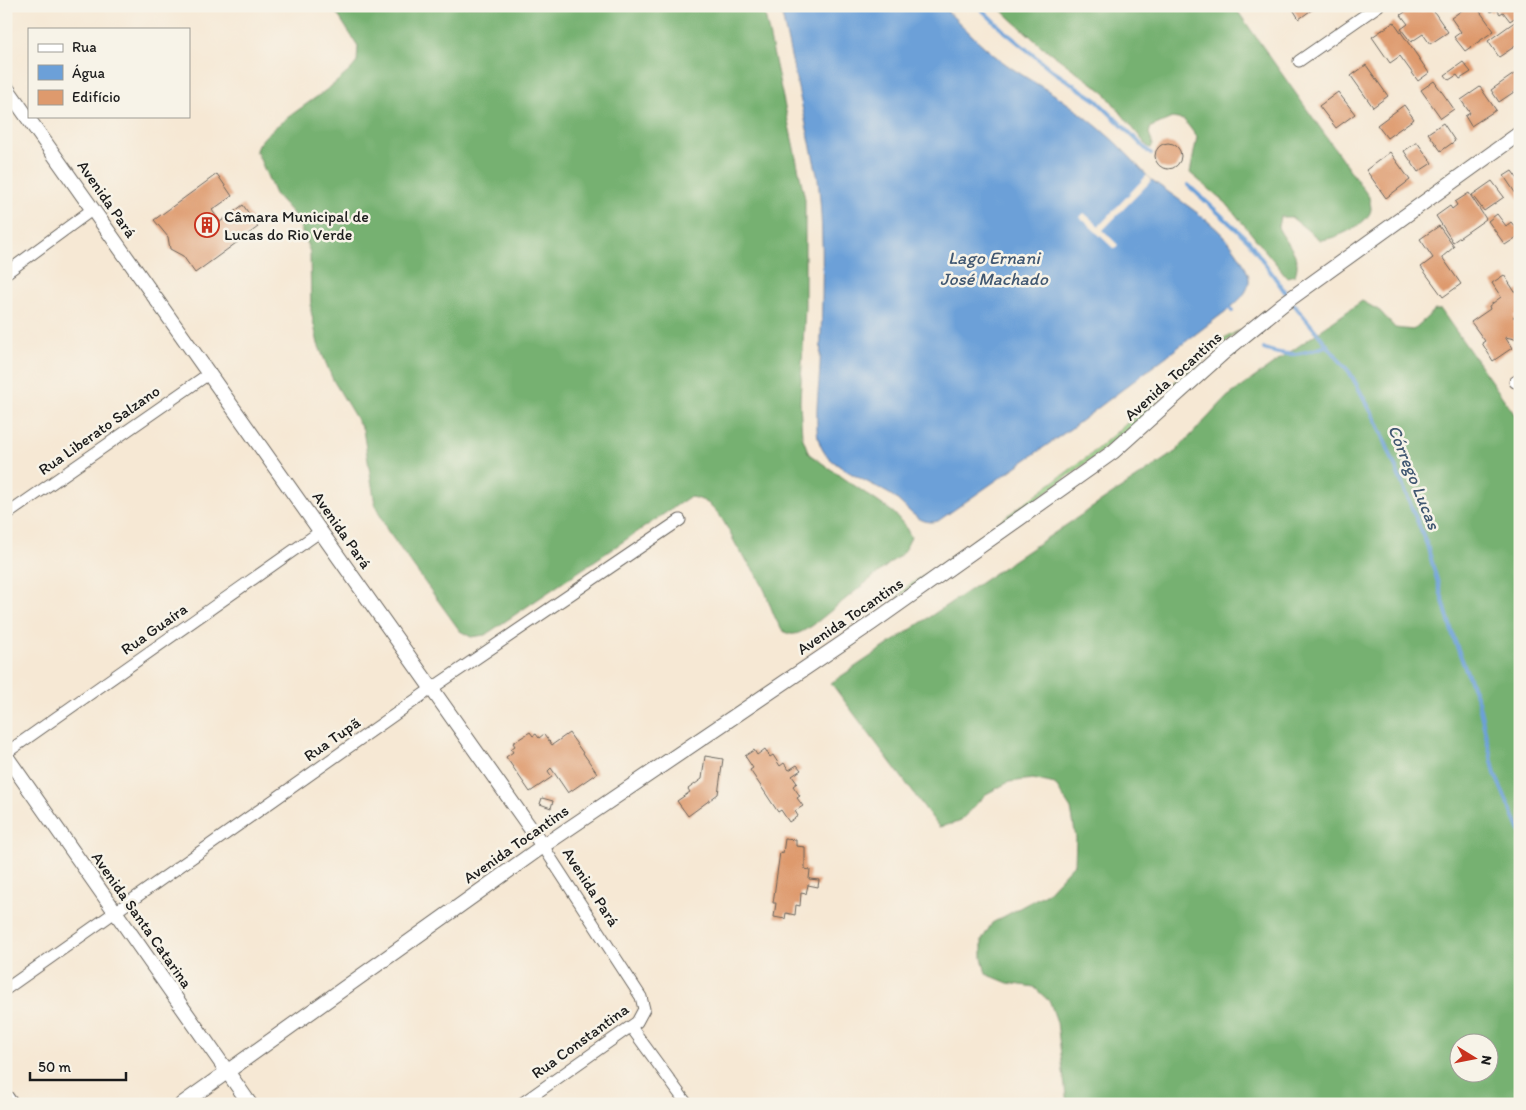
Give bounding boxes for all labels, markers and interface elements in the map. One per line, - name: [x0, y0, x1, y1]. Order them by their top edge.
- legend: [28, 28, 190, 118]
- text: Rua: [72, 38, 97, 56]
- text: Água: [72, 64, 106, 82]
- text: Edifício: [72, 88, 120, 106]
- street label: Avenida Pará: [73, 157, 141, 242]
- place label: Câmara Municipal de Lucas do Rio Verde: [224, 207, 369, 244]
- building icon: Câmara Municipal de Lucas do Rio Verde: [194, 212, 220, 238]
- water label: Lago Ernani José Machado: [940, 247, 1049, 290]
- street label: Avenida Tocantins: [1121, 327, 1225, 425]
- street label: Rua Liberato Salzano: [35, 381, 163, 479]
- water label: Córrego Lucas: [1383, 422, 1445, 533]
- street label: Avenida Pará: [308, 488, 376, 573]
- street label: Avenida Tocantins: [793, 573, 907, 659]
- street label: Rua Guaíra: [117, 599, 191, 659]
- street label: Rua Tupã: [300, 712, 364, 765]
- street label: Avenida Tocantins: [460, 801, 572, 887]
- street label: Avenida Pará: [559, 844, 624, 930]
- street label: Avenida Santa Catarina: [88, 848, 197, 993]
- street label: Rua Constantina: [528, 999, 633, 1083]
- north arrow: [1448, 1032, 1498, 1082]
- scale bar: [30, 1050, 126, 1082]
- text: N: [1477, 1054, 1496, 1066]
- text: 50 m: [38, 1058, 71, 1076]

